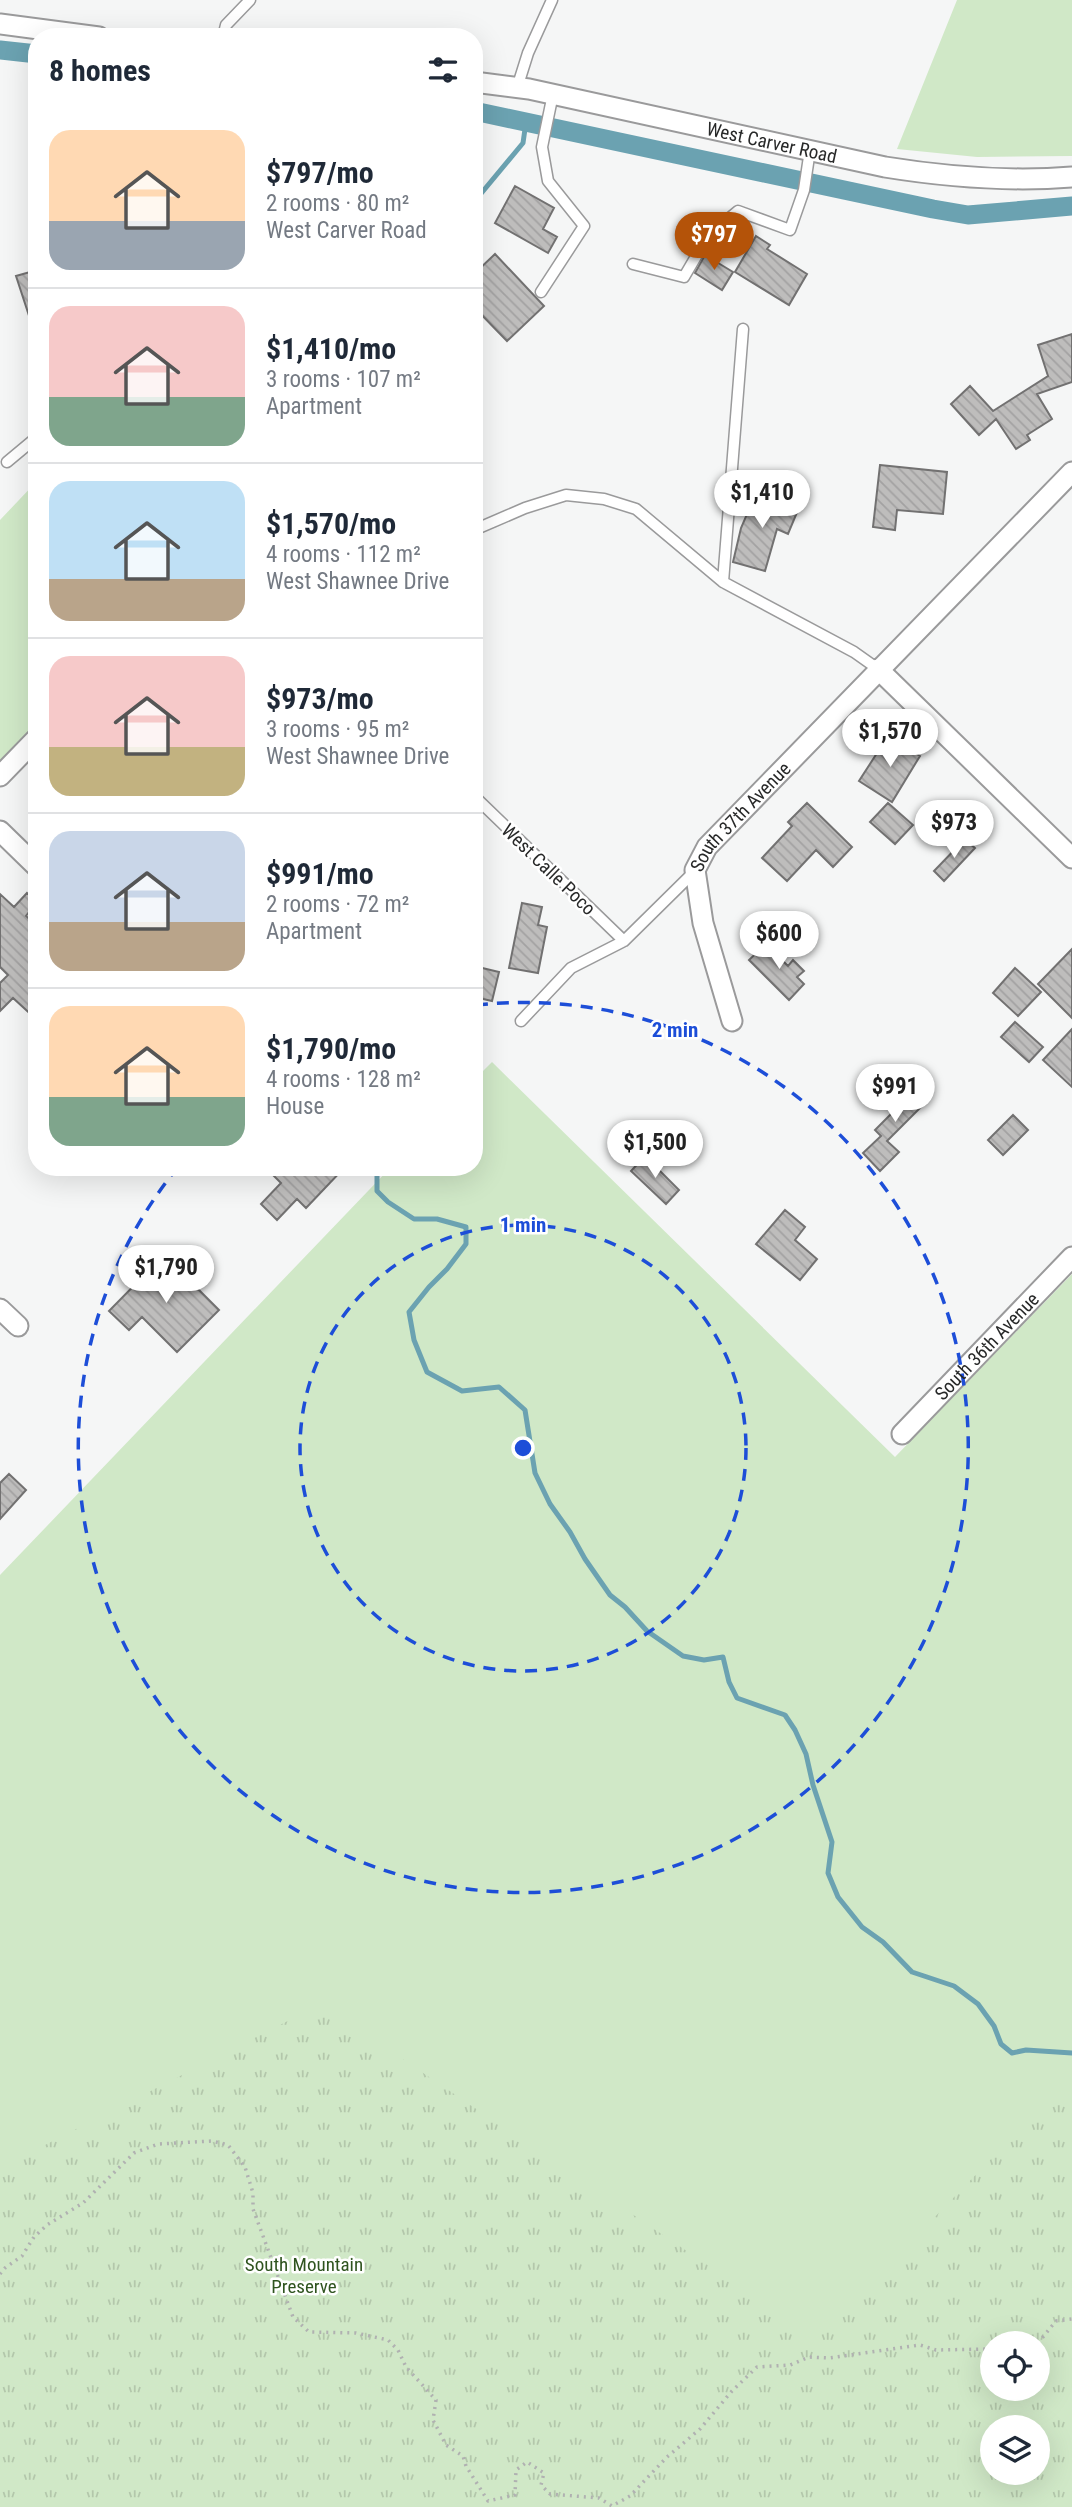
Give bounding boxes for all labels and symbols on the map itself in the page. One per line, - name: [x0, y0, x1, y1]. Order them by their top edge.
- street label: West Carver Road: [704, 117, 839, 168]
- pin: $797: [673, 212, 755, 272]
- pin: $1,410: [705, 470, 819, 530]
- pin: $1,570: [833, 710, 947, 769]
- street label: South 37th Avenue: [685, 757, 796, 876]
- pin: $973: [913, 800, 995, 860]
- street label: West Calle Poco: [497, 819, 600, 920]
- pin: $600: [738, 912, 820, 971]
- text: 2 min: [652, 1018, 698, 1042]
- pin: $991: [854, 1064, 936, 1124]
- pin: $1,500: [598, 1120, 712, 1180]
- text: 1 min: [500, 1213, 546, 1237]
- pin: $1,790: [109, 1246, 223, 1305]
- street label: South 36th Avenue: [930, 1288, 1044, 1405]
- centre of rings: [511, 1436, 535, 1460]
- park label: South Mountain Preserve: [245, 2253, 363, 2298]

